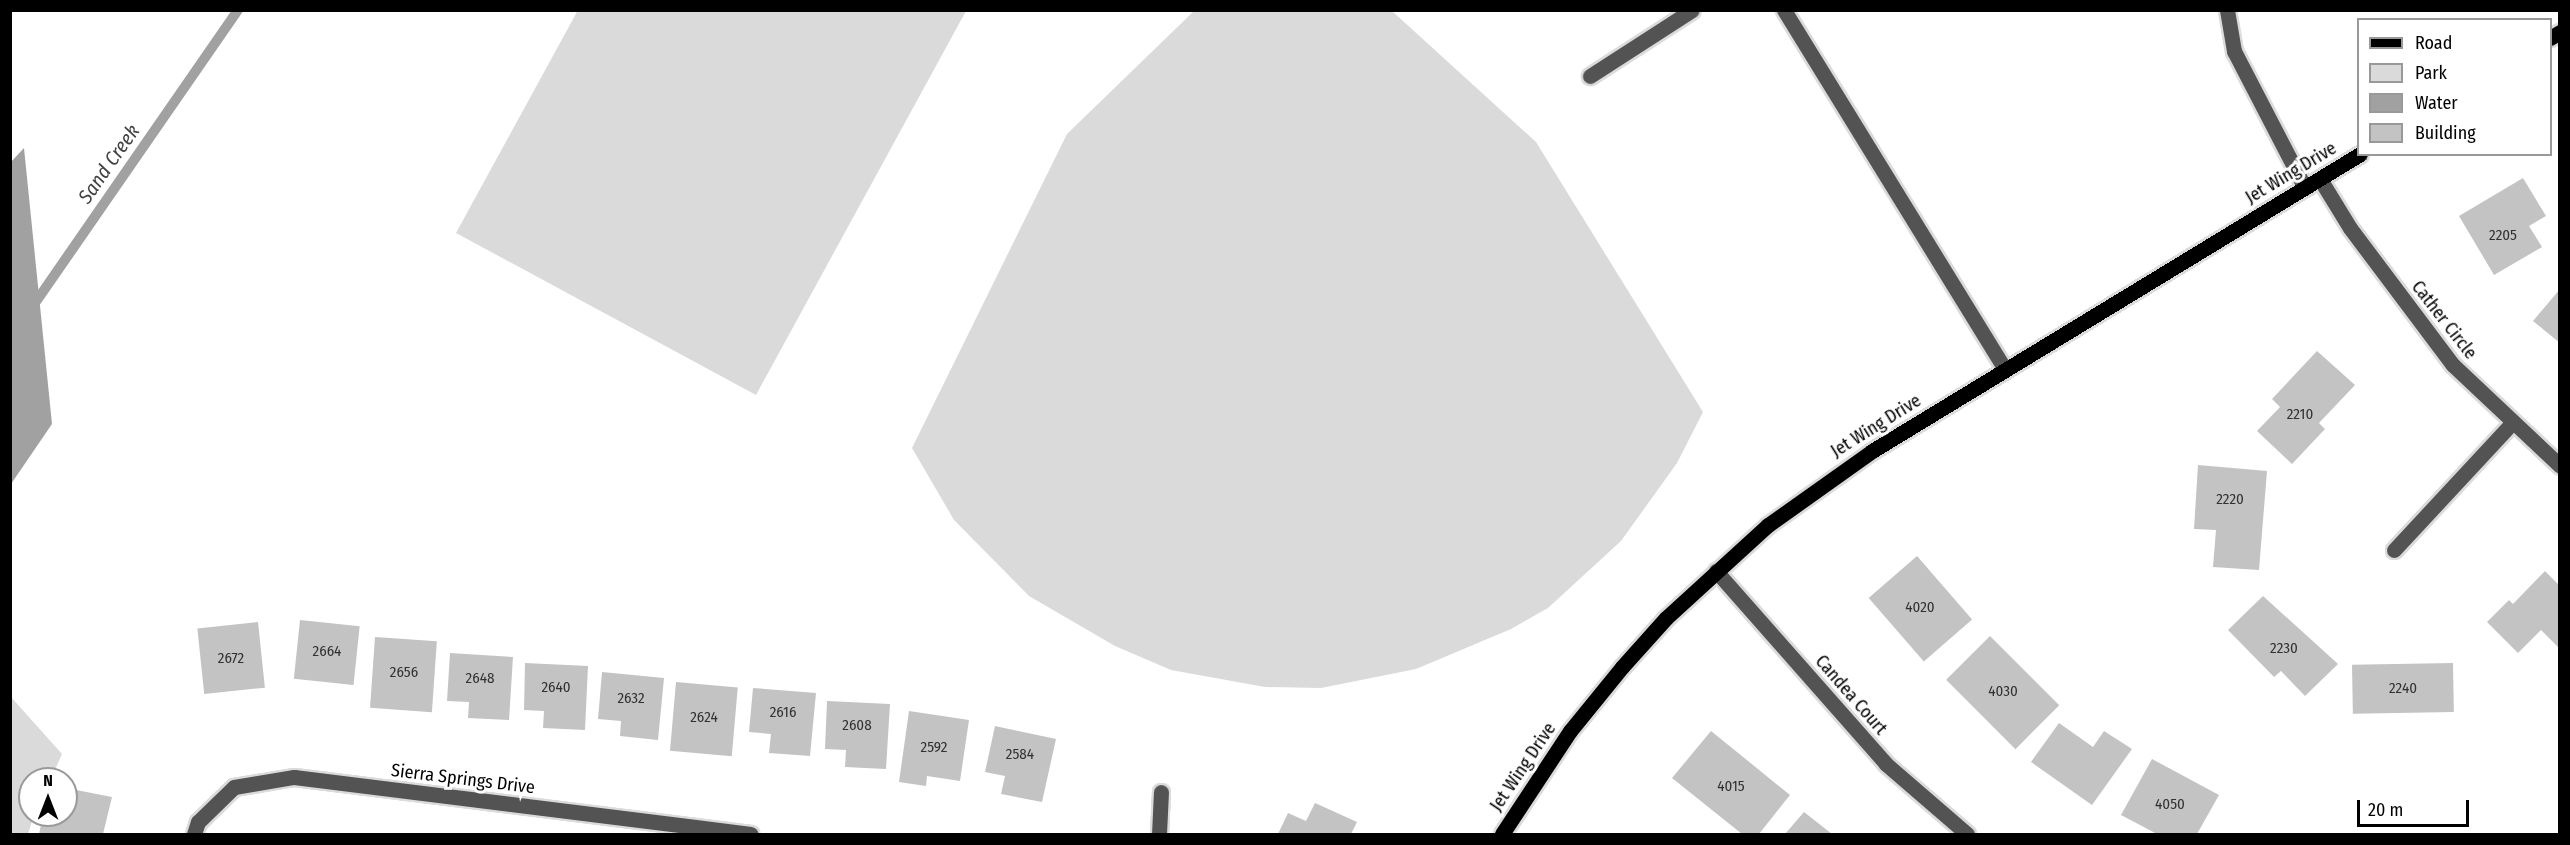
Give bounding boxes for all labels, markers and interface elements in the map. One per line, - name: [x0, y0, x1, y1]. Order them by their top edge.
- legend: [2357, 18, 2552, 156]
- text: Road: [2415, 32, 2452, 54]
- text: Park: [2415, 62, 2447, 84]
- text: Water: [2415, 92, 2458, 114]
- water label: Sand Creek: [73, 120, 145, 208]
- text: Building: [2415, 122, 2476, 144]
- street label: Jet Wing Drive: [2242, 137, 2340, 209]
- house number: 2205: [2489, 227, 2517, 245]
- street label: Cather Circle: [2407, 277, 2481, 363]
- street label: Jet Wing Drive: [1827, 390, 1925, 462]
- house number: 2210: [2287, 406, 2313, 424]
- house number: 2220: [2216, 491, 2244, 509]
- house number: 4020: [1905, 599, 1935, 617]
- house number: 2230: [2270, 640, 2298, 658]
- house number: 2664: [313, 643, 341, 661]
- house number: 2672: [218, 650, 244, 668]
- street label: Candea Court: [1811, 651, 1891, 739]
- house number: 2656: [390, 664, 418, 682]
- house number: 2648: [466, 670, 494, 688]
- house number: 2640: [541, 679, 571, 697]
- house number: 2240: [2389, 680, 2417, 698]
- house number: 4030: [1988, 683, 2018, 701]
- house number: 2632: [617, 690, 645, 708]
- house number: 2616: [770, 704, 796, 722]
- house number: 2624: [690, 709, 718, 727]
- house number: 2608: [842, 717, 872, 735]
- street label: Jet Wing Drive: [1485, 719, 1561, 815]
- house number: 2592: [921, 739, 947, 757]
- house number: 2584: [1006, 746, 1034, 764]
- street label: Sierra Springs Drive: [390, 759, 536, 799]
- north arrow: [18, 767, 78, 827]
- text: N: [43, 771, 53, 790]
- house number: 4015: [1717, 778, 1745, 796]
- scale bar: [2360, 788, 2472, 826]
- house number: 4050: [2155, 796, 2185, 814]
- text: 20 m: [2368, 799, 2403, 821]

